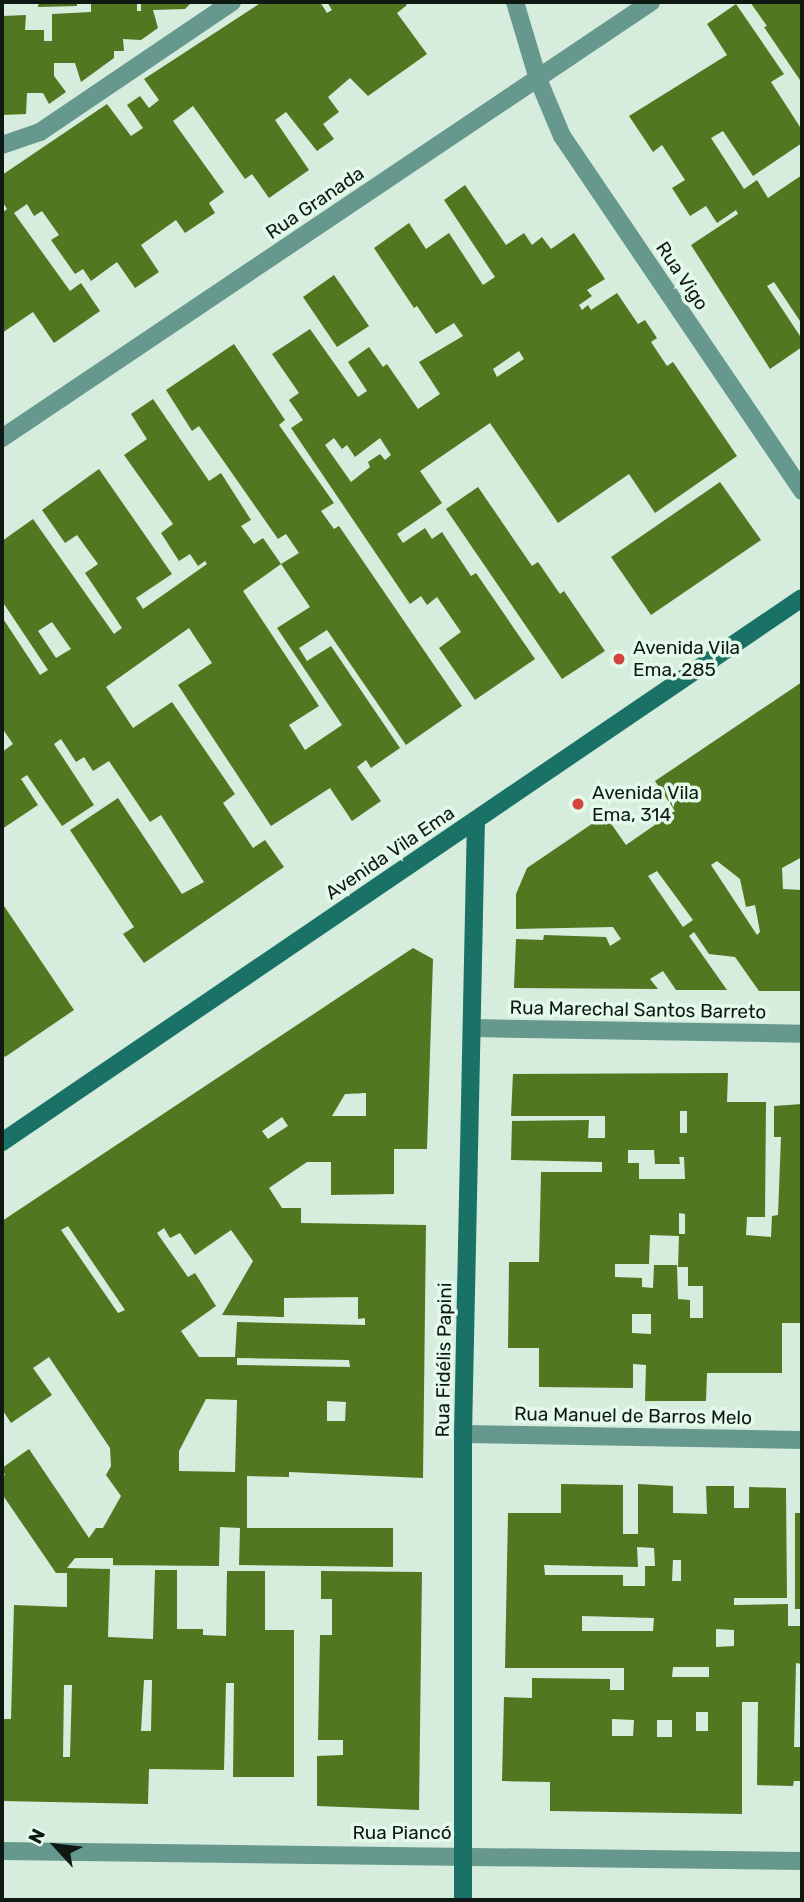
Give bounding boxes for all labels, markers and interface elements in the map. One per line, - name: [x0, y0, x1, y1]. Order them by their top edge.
- street label: Rua Granada: [262, 162, 368, 244]
- street label: Rua Vigo: [651, 237, 713, 315]
- place label: Avenida Vila Ema, 285: [633, 637, 741, 681]
- marker: Avenida Vila Ema, 285: [611, 651, 627, 667]
- place label: Avenida Vila Ema, 314: [592, 782, 700, 826]
- marker: Avenida Vila Ema, 314: [570, 796, 586, 812]
- street label: Avenida Vila Ema: [321, 801, 459, 905]
- street label: Rua Marechal Santos Barreto: [509, 996, 767, 1024]
- street label: Rua Fidélis Papini: [431, 1282, 457, 1438]
- street label: Rua Manuel de Barros Melo: [514, 1403, 752, 1429]
- north arrow: [21, 1811, 91, 1881]
- street label: Rua Piancó: [352, 1822, 452, 1844]
- text: N: [23, 1825, 50, 1848]

